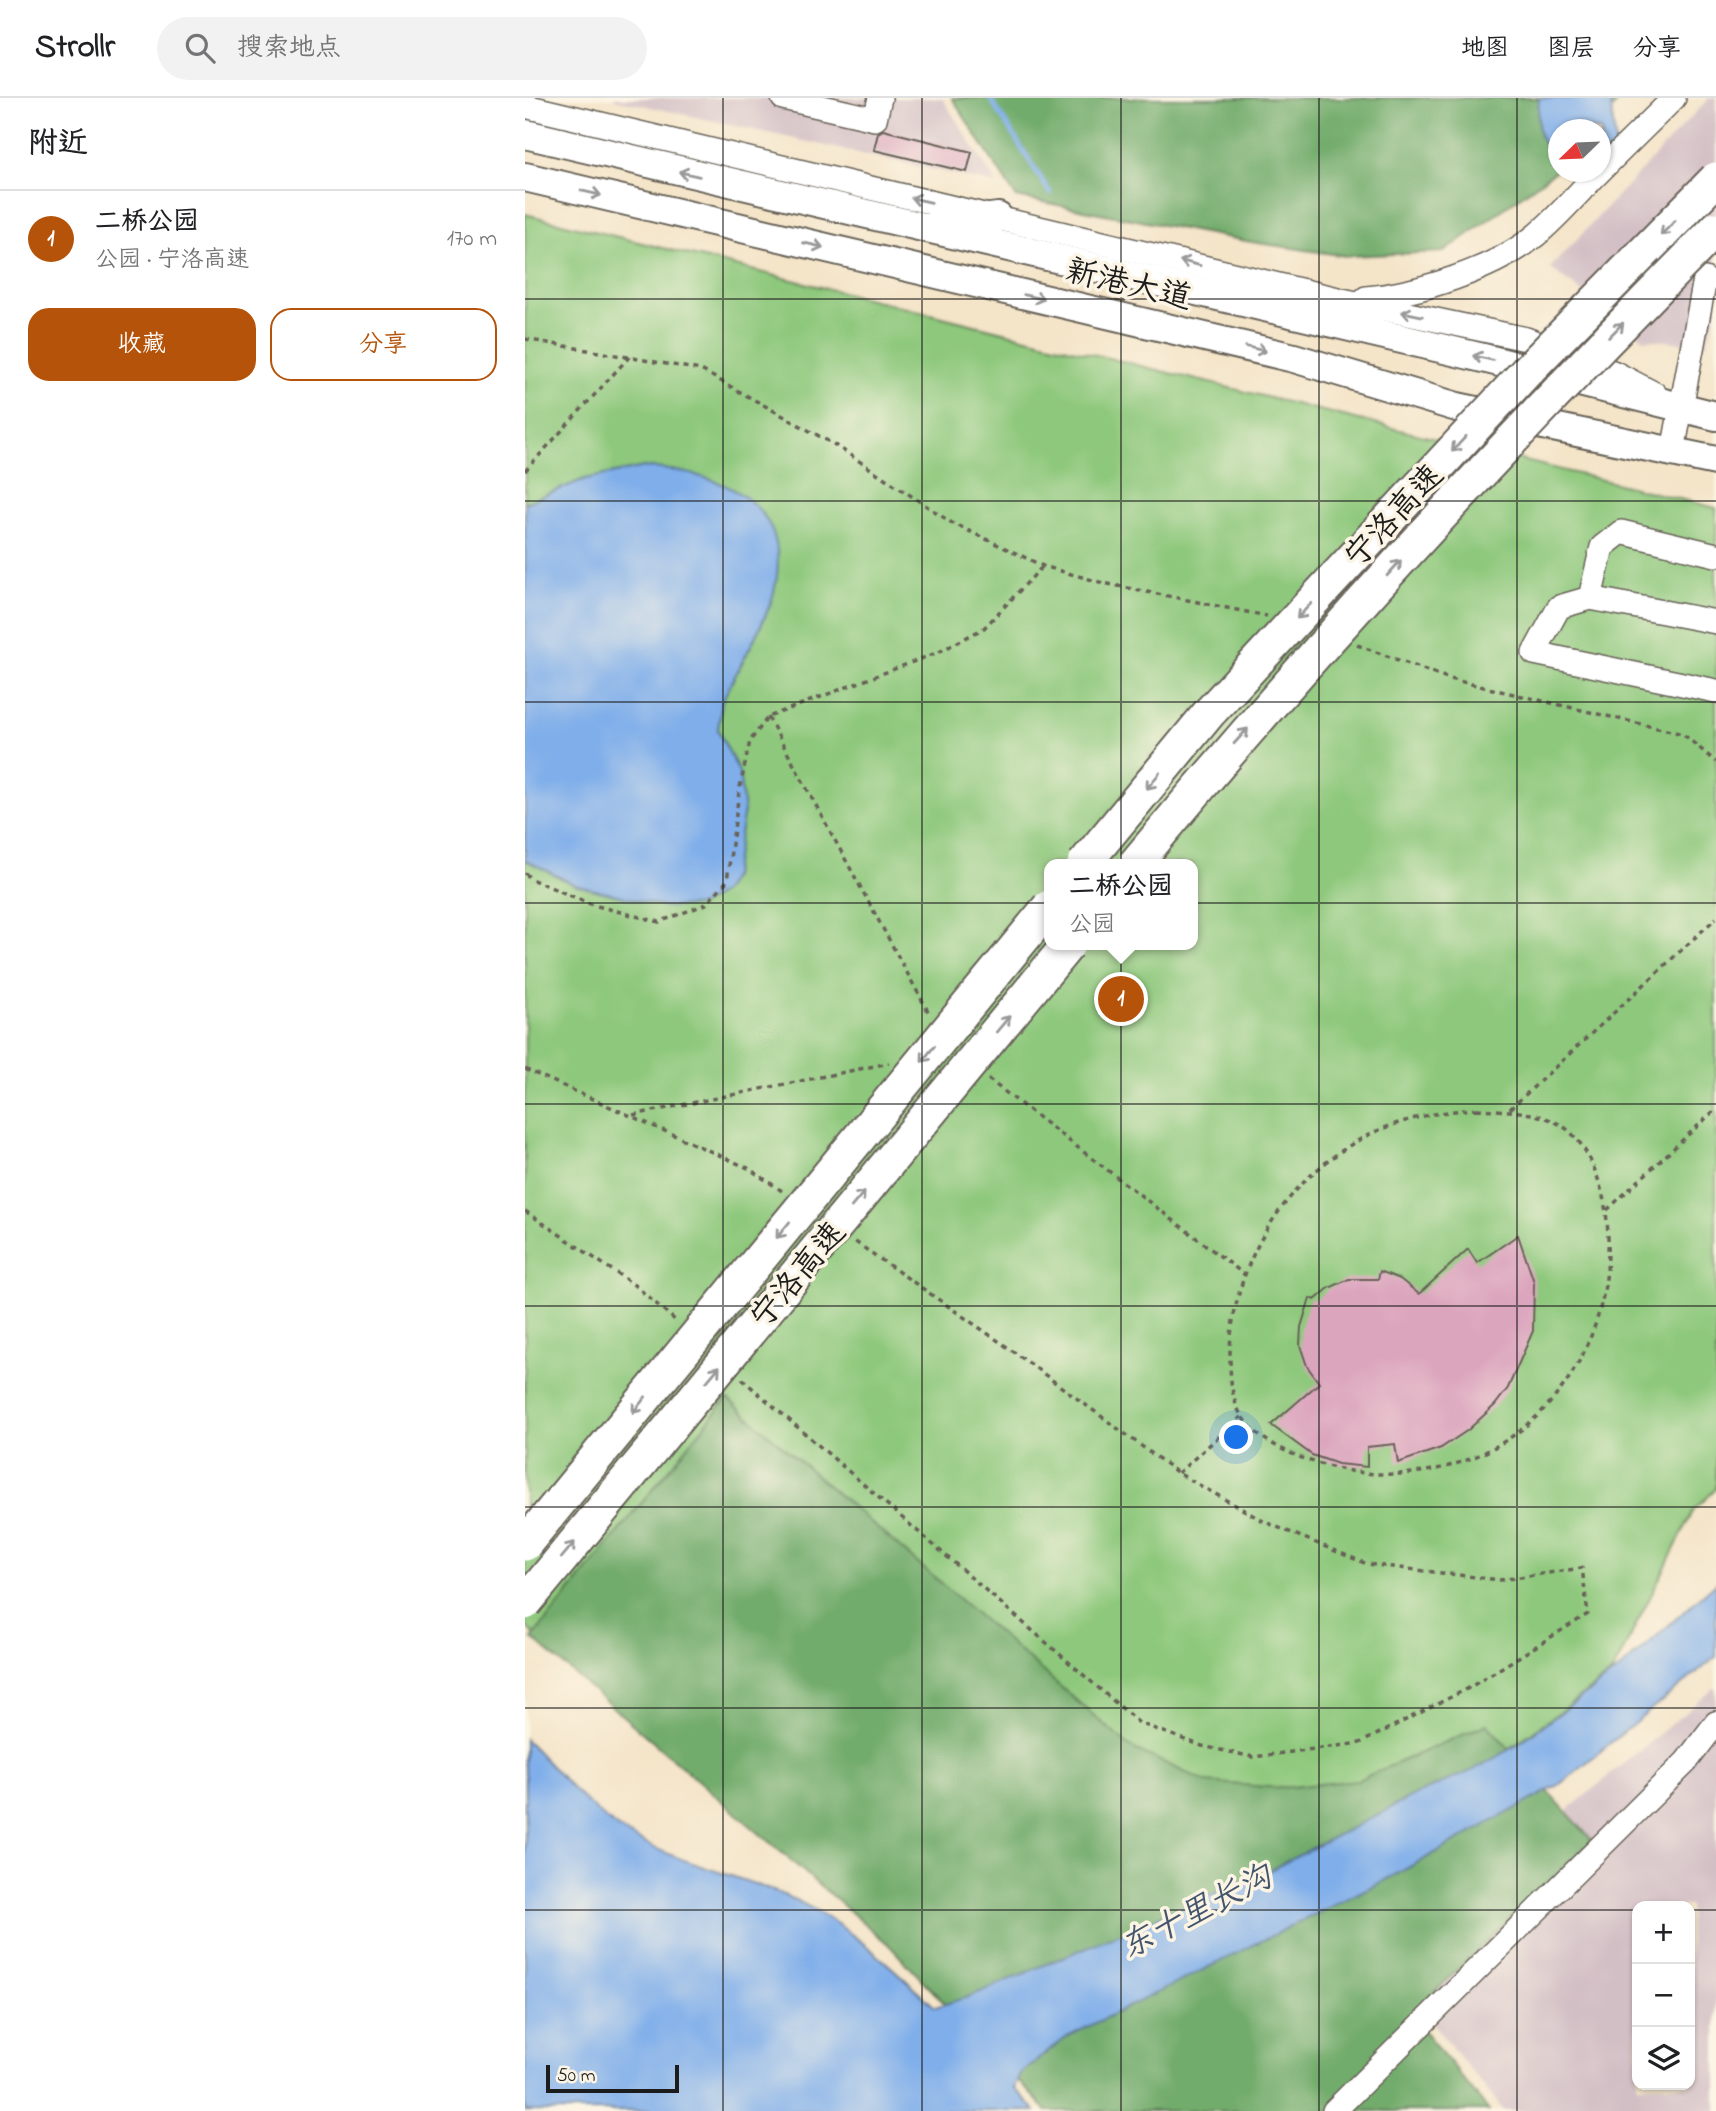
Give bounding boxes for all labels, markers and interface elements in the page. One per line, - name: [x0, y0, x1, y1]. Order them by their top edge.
- search box: [157, 17, 647, 80]
- text: Strollr: [35, 24, 115, 72]
- icon: search: [181, 29, 219, 67]
- text: 搜索地点: [237, 30, 341, 68]
- text: 地图: [1461, 32, 1509, 67]
- text: 图层: [1547, 32, 1595, 67]
- text: 分享: [1633, 32, 1681, 67]
- north arrow: [1548, 119, 1611, 182]
- text: 附近: [28, 123, 88, 167]
- one-way arrow: [678, 167, 701, 180]
- one-way arrow: [580, 187, 602, 200]
- one-way arrow: [910, 192, 933, 206]
- text: 二桥公园: [95, 204, 199, 242]
- one-way arrow: [1660, 219, 1677, 236]
- text: 1: [47, 223, 55, 256]
- text: 170 m: [447, 223, 497, 256]
- one-way arrow: [801, 239, 824, 252]
- text: 公园 · 宁洛高速: [95, 244, 249, 277]
- street label: 新港大道: [1061, 249, 1196, 324]
- one-way arrow: [1179, 256, 1202, 269]
- one-way arrow: [1022, 291, 1045, 304]
- one-way arrow: [1401, 307, 1423, 320]
- button: 收藏: [28, 308, 256, 381]
- button: 分享: [270, 308, 497, 381]
- one-way arrow: [1607, 322, 1624, 339]
- one-way arrow: [1244, 343, 1267, 356]
- one-way arrow: [1472, 351, 1495, 365]
- one-way arrow: [1451, 435, 1467, 453]
- street label: 宁洛高速: [1335, 455, 1456, 580]
- one-way arrow: [1386, 560, 1403, 577]
- one-way arrow: [1296, 602, 1312, 620]
- one-way arrow: [1233, 728, 1249, 746]
- one-way arrow: [1145, 771, 1161, 789]
- popup: [1044, 859, 1198, 950]
- text: 二桥公园: [1069, 869, 1173, 907]
- text: 公园: [1069, 909, 1115, 942]
- pin: 1: [1098, 973, 1144, 1025]
- one-way arrow: [995, 1015, 1011, 1033]
- one-way arrow: [920, 1045, 936, 1063]
- one-way arrow: [850, 1191, 866, 1209]
- street label: 宁洛高速: [741, 1212, 859, 1340]
- one-way arrow: [776, 1220, 791, 1238]
- one-way arrow: [706, 1366, 721, 1384]
- one-way arrow: [631, 1396, 647, 1414]
- your location: [1219, 1420, 1253, 1454]
- one-way arrow: [561, 1541, 576, 1559]
- water label: 东十里长沟: [1112, 1853, 1284, 1972]
- map controls: [1632, 1901, 1695, 2090]
- button: +: [1632, 1901, 1695, 1964]
- button: −: [1632, 1964, 1695, 2027]
- button: layers: [1632, 2027, 1695, 2090]
- scale bar: [546, 2062, 679, 2094]
- text: 50 m: [557, 2063, 596, 2090]

